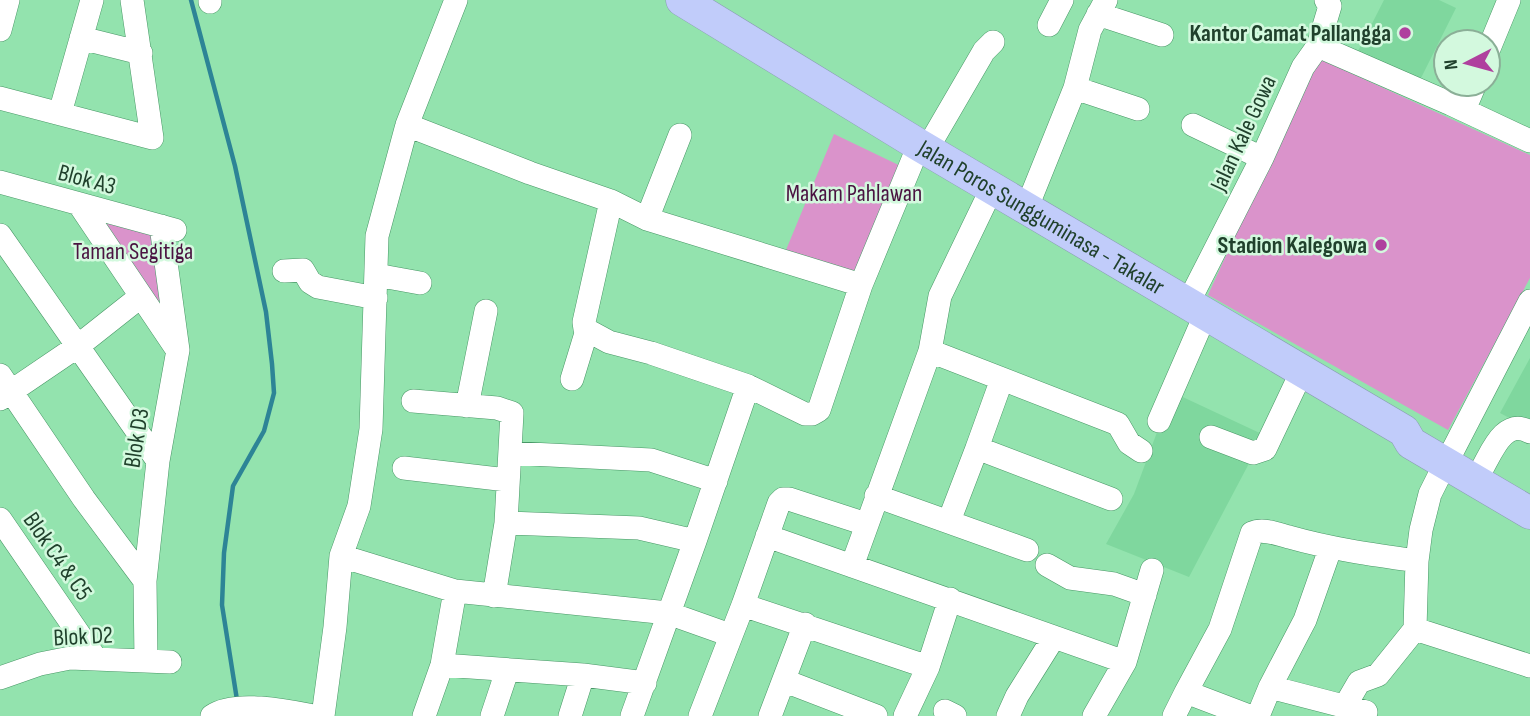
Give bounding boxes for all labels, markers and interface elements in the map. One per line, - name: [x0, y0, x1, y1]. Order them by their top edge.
- place label: Kantor Camat Pallangga: [1190, 19, 1391, 48]
- marker: Kantor Camat Pallangga: [1397, 25, 1413, 41]
- north arrow: [1432, 28, 1502, 98]
- text: N: [1440, 58, 1464, 71]
- street label: Jalan Kale Gowa: [1204, 71, 1283, 197]
- street label: Jalan Poros Sungguminasa - Takalar: [912, 133, 1170, 302]
- street label: Blok A3: [55, 158, 119, 201]
- park label: Makam Pahlawan: [786, 179, 922, 208]
- place label: Stadion Kalegowa: [1217, 231, 1367, 260]
- park label: Taman Segitiga: [73, 237, 193, 266]
- marker: Stadion Kalegowa: [1373, 237, 1389, 253]
- street label: Blok D3: [117, 406, 156, 470]
- street label: Blok C4 & C5: [17, 507, 98, 606]
- street label: Blok D2: [53, 620, 114, 653]

